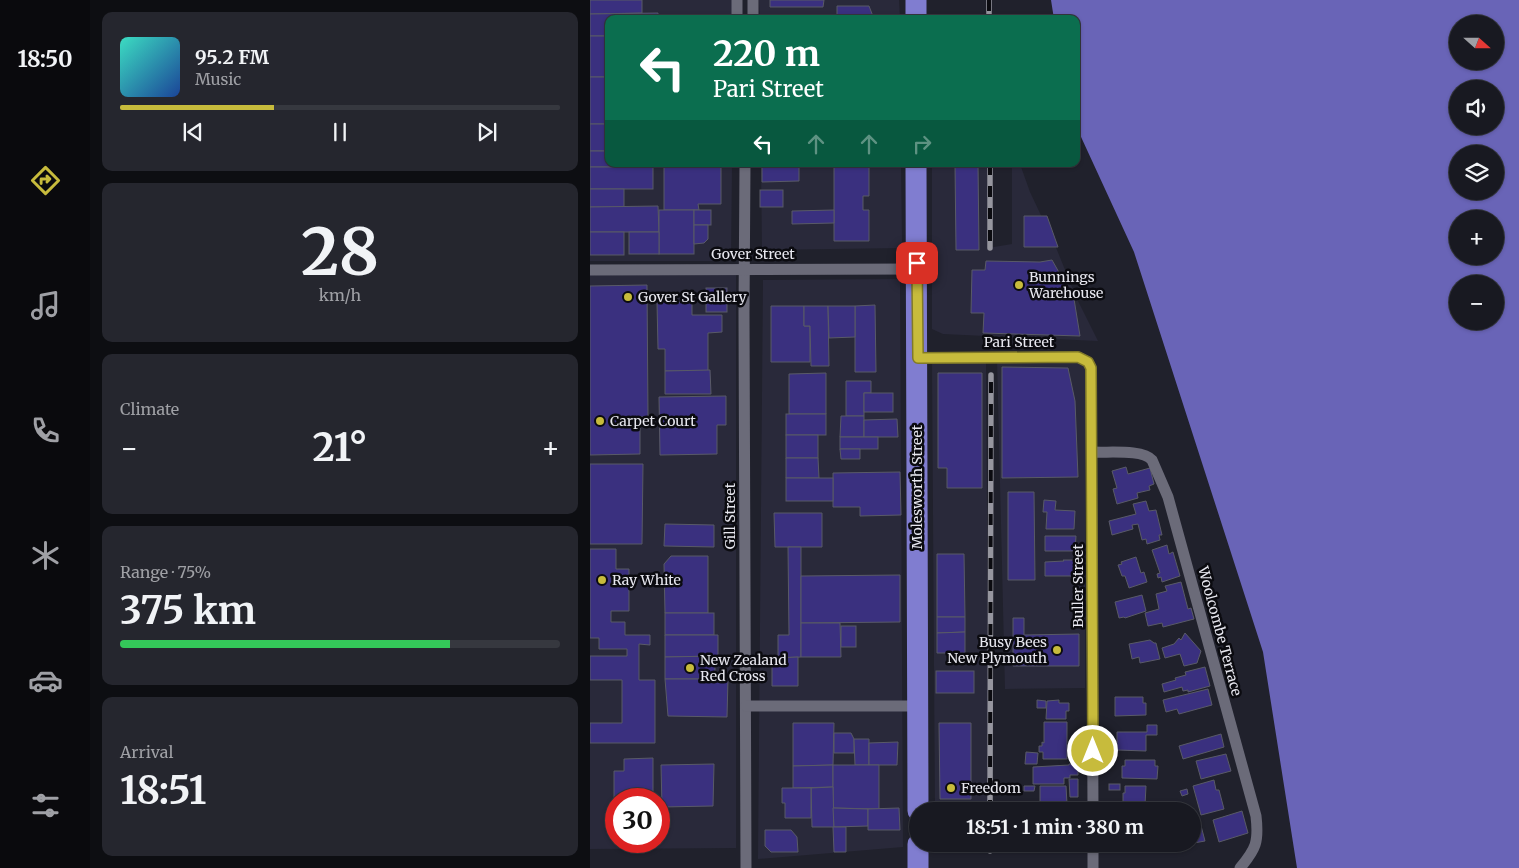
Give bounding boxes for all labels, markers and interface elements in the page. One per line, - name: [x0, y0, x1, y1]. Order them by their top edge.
- north arrow: [1449, 15, 1504, 70]
- map controls: [1449, 15, 1504, 330]
- text: 220 m: [713, 32, 820, 76]
- icon: left: [630, 35, 695, 100]
- text: 18:50: [17, 45, 73, 73]
- text: 95.2 FM: [195, 45, 269, 69]
- text: Music: [195, 69, 241, 89]
- text: Pari Street: [713, 75, 824, 103]
- button: sound: [1449, 80, 1504, 135]
- icon: previous: [179, 118, 207, 146]
- icon: pause: [326, 118, 354, 146]
- icon: next: [473, 118, 501, 146]
- icon: left: [749, 130, 777, 158]
- icon: ahead: [802, 130, 830, 158]
- icon: ahead: [855, 130, 883, 158]
- icon: right: [908, 130, 936, 158]
- button: layers: [1449, 145, 1504, 200]
- icon: directions: [28, 163, 63, 198]
- button: +: [1449, 210, 1504, 265]
- text: 28: [301, 211, 379, 293]
- pin: [896, 242, 938, 284]
- street label: Gover Street: [711, 245, 795, 263]
- icon: arrive: [903, 249, 931, 277]
- place label: Bunnings Warehouse: [1028, 268, 1103, 302]
- button: −: [1449, 275, 1504, 330]
- marker: Bunnings Warehouse: [1013, 279, 1025, 291]
- text: km/h: [319, 285, 361, 305]
- icon: music: [28, 288, 63, 323]
- place label: Gover St Gallery: [638, 288, 748, 306]
- marker: Gover St Gallery: [622, 291, 634, 303]
- street label: Pari Street: [984, 333, 1055, 351]
- text: Climate: [120, 399, 179, 419]
- place label: Carpet Court: [610, 412, 696, 430]
- icon: phone: [28, 413, 63, 448]
- marker: Carpet Court: [594, 415, 606, 427]
- text: 21°: [313, 424, 367, 471]
- street label: Molesworth Street: [908, 424, 926, 549]
- text: −: [120, 430, 139, 466]
- text: +: [541, 430, 560, 466]
- street label: Gill Street: [721, 482, 739, 549]
- icon: climate: [28, 538, 63, 573]
- street label: Buller Street: [1069, 544, 1087, 628]
- text: Range · 75%: [120, 562, 211, 582]
- street label: Woolcombe Terrace: [1194, 563, 1246, 698]
- place label: Ray White: [612, 571, 681, 589]
- marker: Ray White: [596, 574, 608, 586]
- text: 375 km: [120, 587, 256, 634]
- place label: Busy Bees New Plymouth: [947, 633, 1047, 667]
- marker: Busy Bees New Plymouth: [1051, 644, 1063, 656]
- place label: New Zealand Red Cross: [700, 651, 787, 685]
- marker: New Zealand Red Cross: [684, 662, 696, 674]
- icon: car: [28, 663, 63, 698]
- position arrow: [1066, 724, 1118, 776]
- text: Arrival: [120, 742, 173, 762]
- text: 18:51: [120, 767, 206, 814]
- place label: Freedom: [961, 779, 1021, 797]
- marker: Freedom: [945, 782, 957, 794]
- icon: filters: [28, 788, 63, 823]
- speed limit sign: 30: [605, 788, 670, 853]
- text: 18:51 · 1 min · 380 m: [966, 815, 1144, 839]

